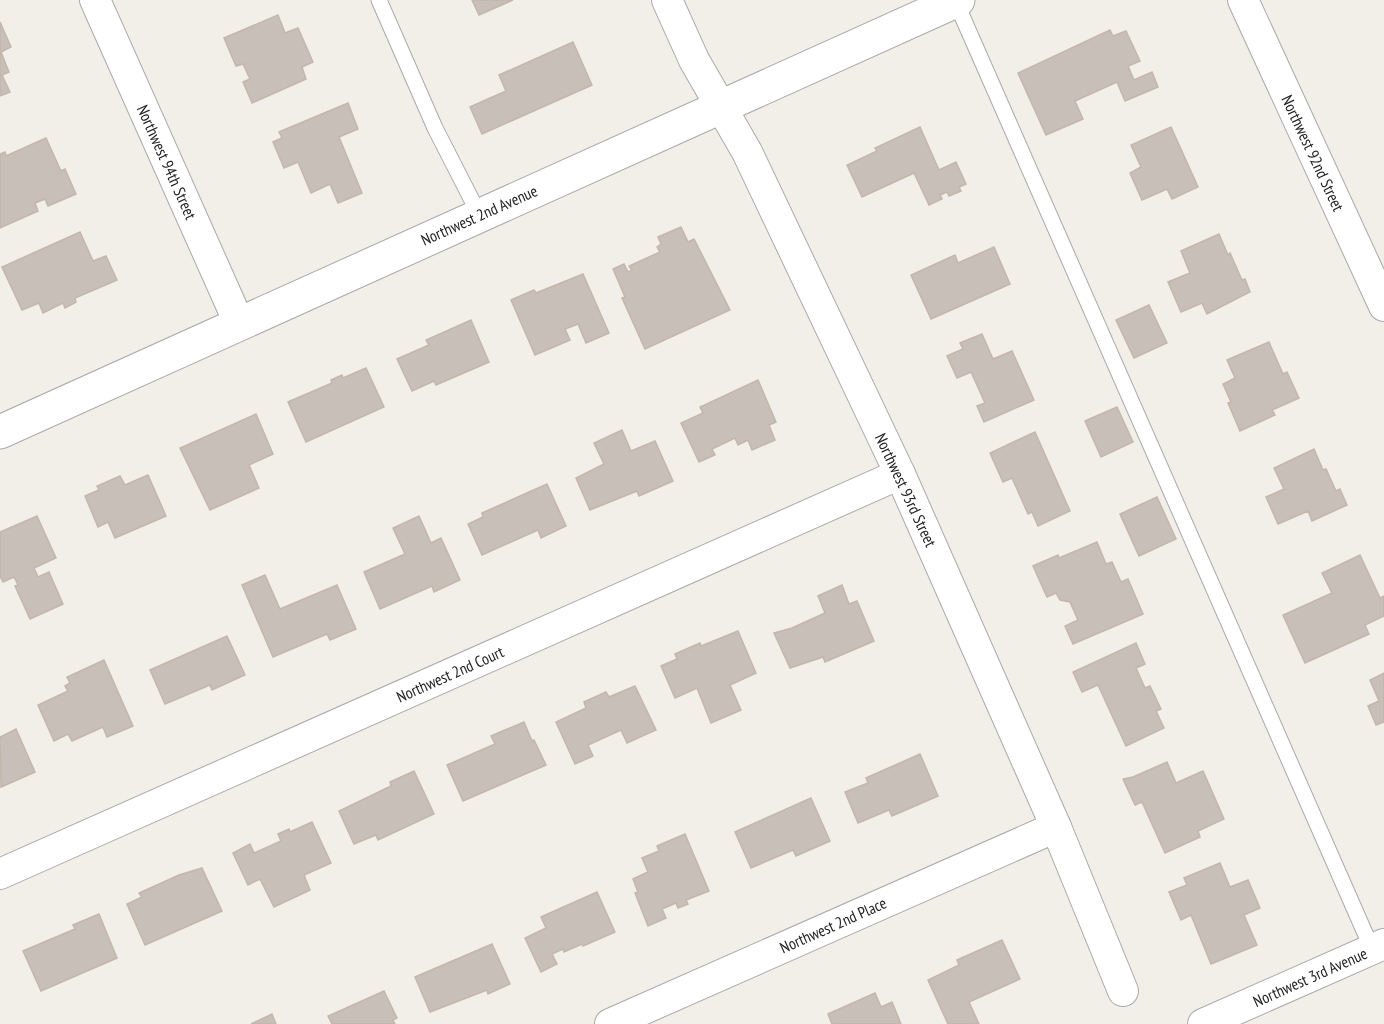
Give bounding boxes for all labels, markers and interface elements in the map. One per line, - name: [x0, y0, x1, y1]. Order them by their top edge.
- street label: Northwest 92nd Street: [1277, 92, 1349, 215]
- street label: Northwest 94th Street: [133, 102, 201, 223]
- street label: Northwest 2nd Avenue: [418, 180, 540, 250]
- street label: Northwest 93rd Street: [871, 430, 941, 551]
- street label: Northwest 2nd Court: [393, 641, 507, 707]
- street label: Northwest 2nd Place: [777, 893, 889, 957]
- street label: Northwest 3rd Avenue: [1250, 943, 1370, 1011]

